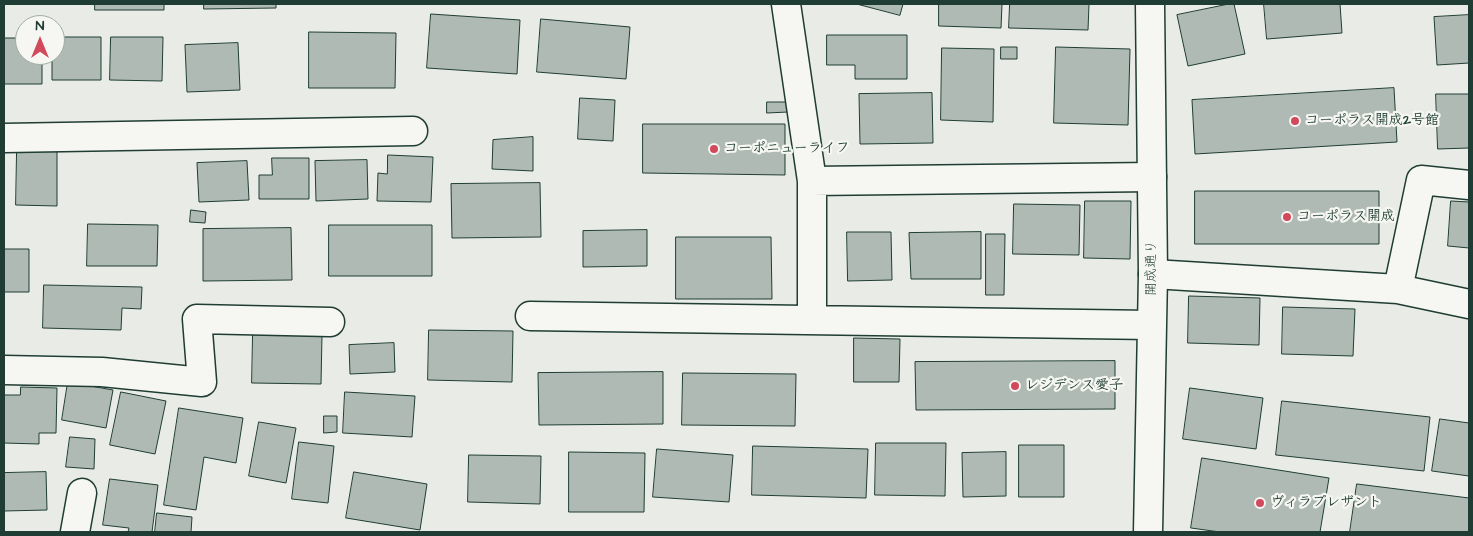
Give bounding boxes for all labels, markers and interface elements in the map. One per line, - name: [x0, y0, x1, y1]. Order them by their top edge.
- north arrow: [15, 15, 65, 65]
- text: N: [36, 16, 44, 36]
- place label: コーポラス開成2号館: [1305, 113, 1439, 129]
- marker: コーポラス開成2号館: [1289, 115, 1301, 127]
- place label: コーポニューライフ: [724, 141, 850, 157]
- marker: コーポニューライフ: [708, 143, 720, 155]
- place label: コーポラス開成: [1297, 209, 1395, 225]
- marker: コーポラス開成: [1281, 211, 1293, 223]
- street label: 開成通り: [1144, 240, 1160, 296]
- place label: レジデンス愛子: [1025, 378, 1123, 394]
- marker: レジデンス愛子: [1009, 380, 1021, 392]
- place label: ヴィラプレザント: [1270, 495, 1382, 511]
- marker: ヴィラプレザント: [1254, 497, 1266, 509]

